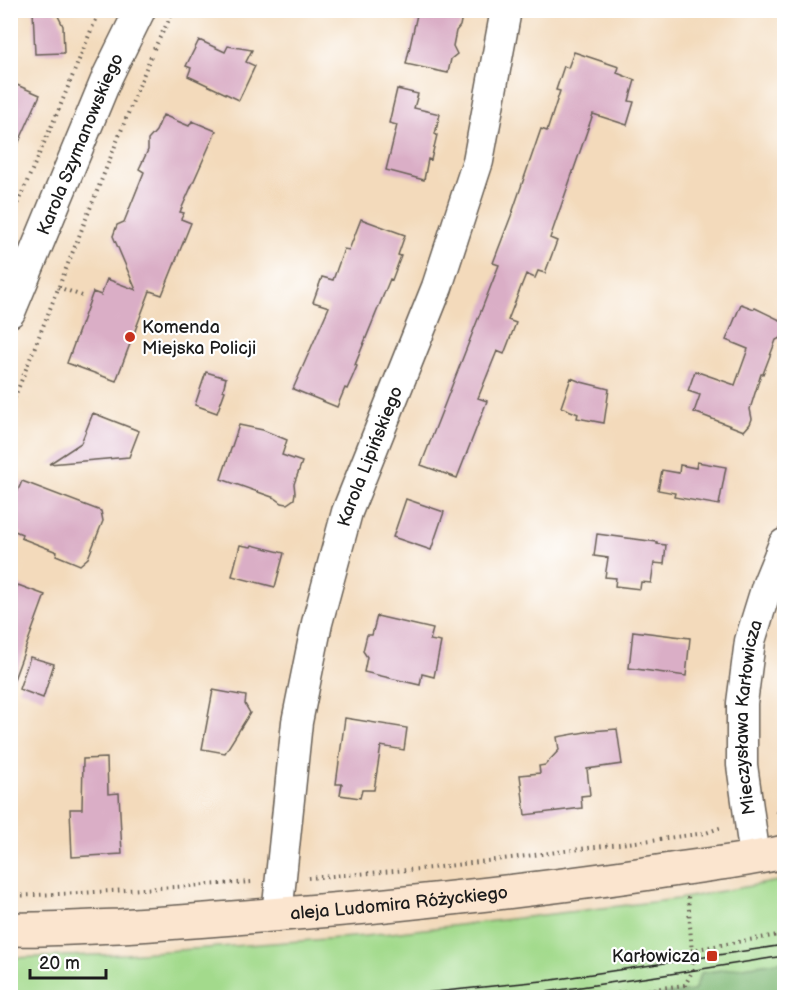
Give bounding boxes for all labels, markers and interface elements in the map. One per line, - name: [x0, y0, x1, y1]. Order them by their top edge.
- street label: Karola Szymanowskiego: [33, 50, 128, 238]
- place label: Komenda Miejska Policji: [142, 317, 256, 359]
- marker: Komenda Miejska Policji: [123, 330, 137, 344]
- street label: Karola Lipińskiego: [333, 383, 407, 529]
- street label: Mieczysława Karłowicza: [731, 617, 766, 816]
- street label: aleja Ludomira Różyckiego: [289, 881, 509, 924]
- scale bar: [30, 942, 106, 980]
- place label: Karłowicza: [612, 946, 700, 967]
- marker: Karłowicza: [705, 949, 719, 963]
- text: 20 m: [39, 953, 80, 974]

